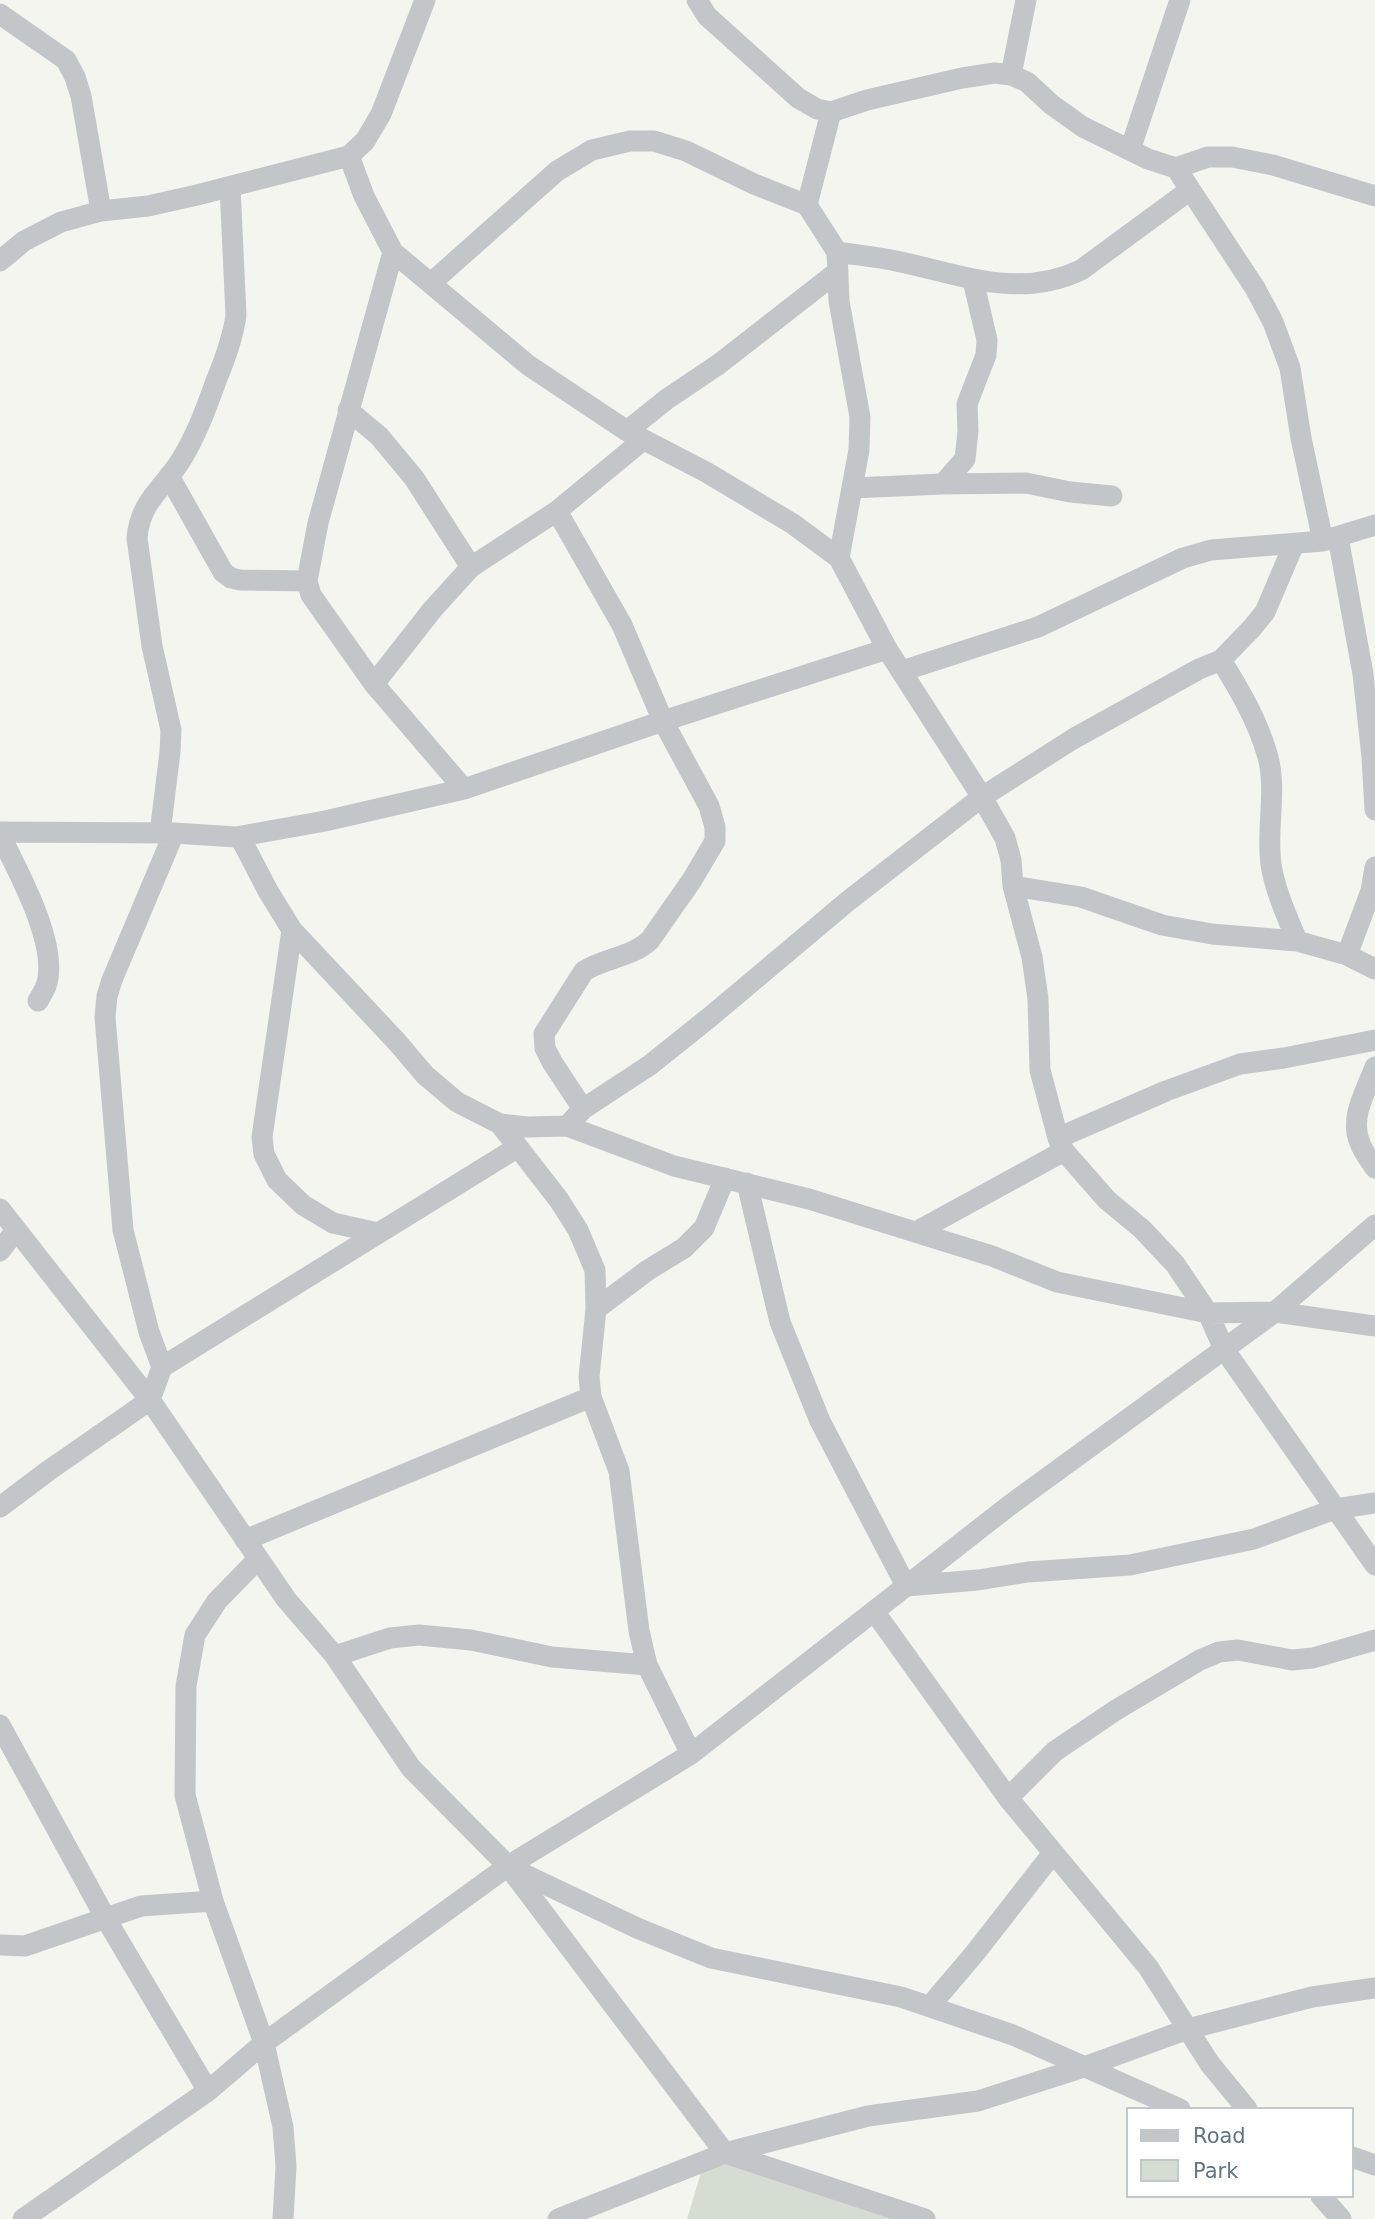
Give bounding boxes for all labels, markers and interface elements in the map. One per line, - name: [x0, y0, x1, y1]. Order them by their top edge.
- legend: [1126, 2107, 1354, 2198]
- text: Road: [1193, 2124, 1246, 2148]
- text: Park: [1193, 2159, 1238, 2183]

